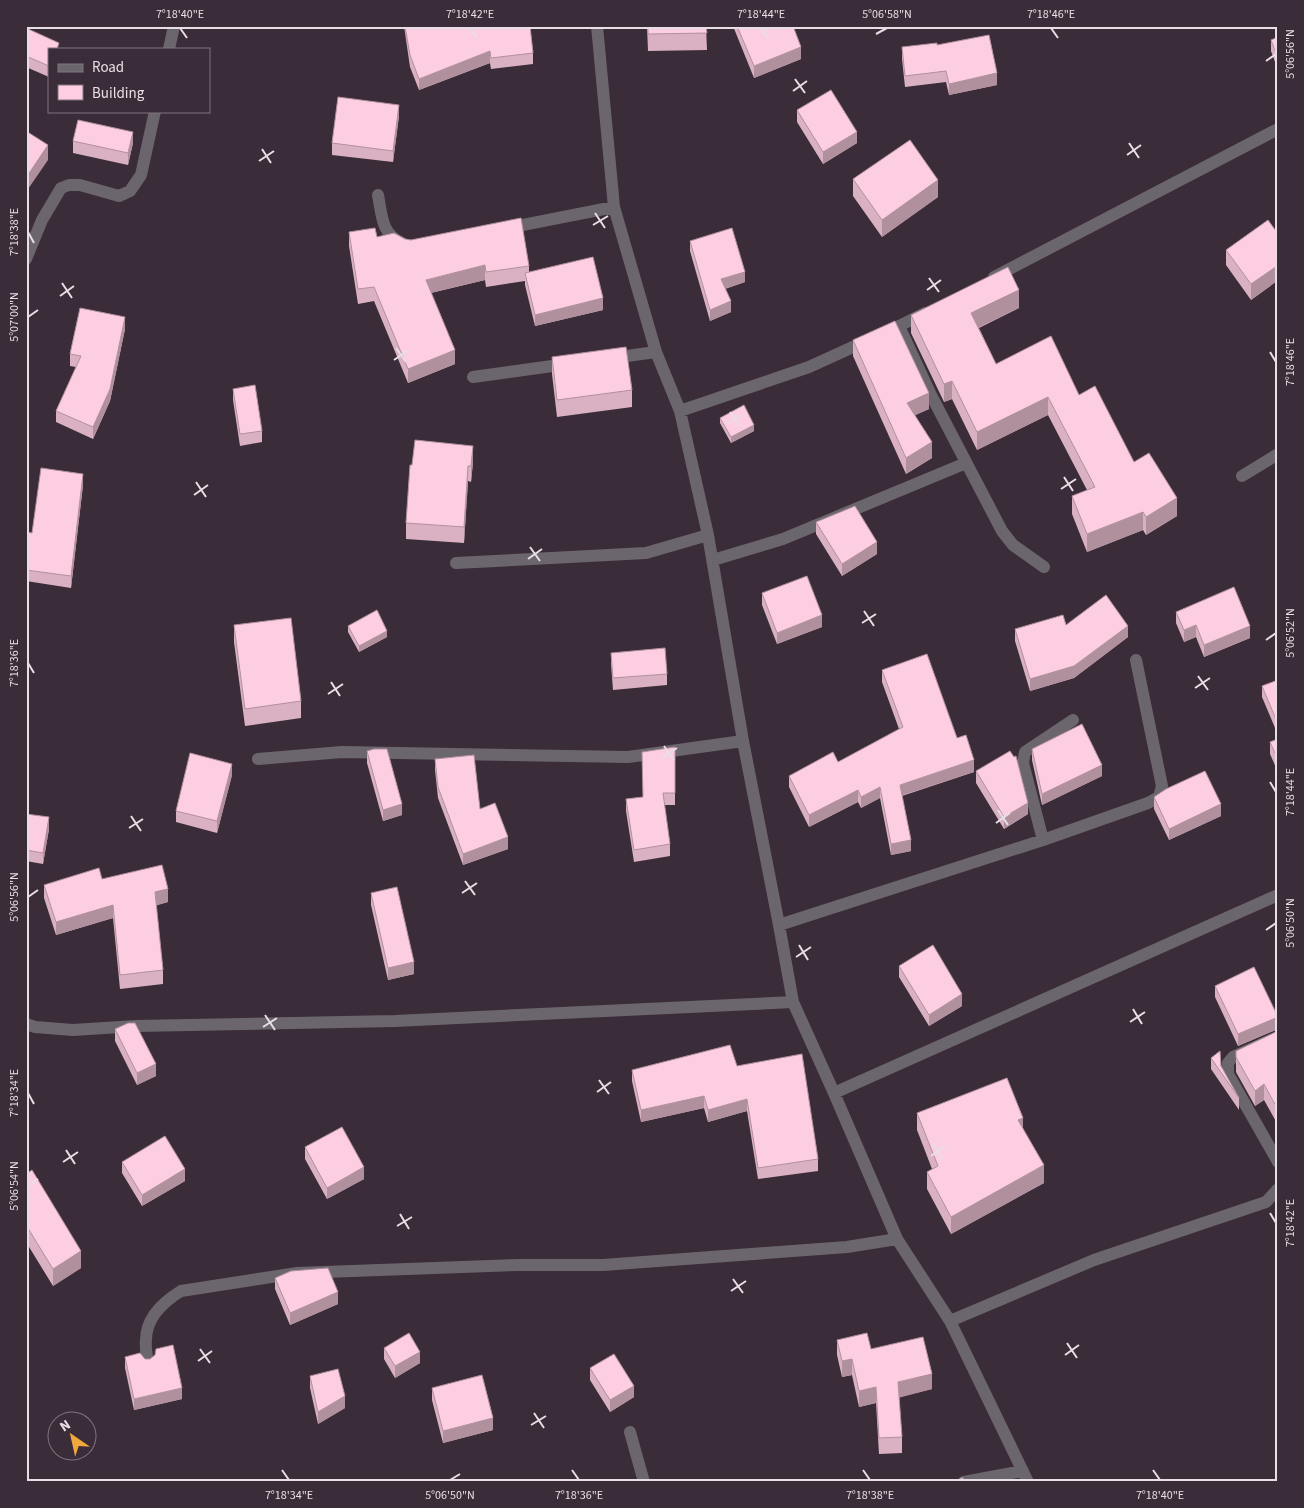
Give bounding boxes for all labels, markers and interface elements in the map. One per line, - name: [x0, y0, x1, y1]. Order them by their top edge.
- text: 7°18'40"E: [156, 6, 204, 23]
- text: 7°18'42"E: [446, 6, 494, 23]
- text: 7°18'44"E: [737, 6, 785, 23]
- text: 5°06'58"N: [862, 6, 912, 23]
- text: 7°18'46"E: [1027, 6, 1075, 23]
- text: 5°06'56"N: [1282, 29, 1299, 79]
- legend: [48, 48, 210, 112]
- text: Road: [92, 57, 124, 78]
- text: Building: [92, 83, 145, 104]
- text: 7°18'38"E: [6, 208, 23, 256]
- text: 5°07'00"N: [6, 292, 23, 342]
- text: 7°18'46"E: [1282, 338, 1299, 386]
- text: 5°06'52"N: [1282, 608, 1299, 658]
- text: 7°18'36"E: [6, 639, 23, 687]
- text: 7°18'44"E: [1282, 768, 1299, 816]
- text: 5°06'56"N: [6, 872, 23, 922]
- text: 5°06'50"N: [1282, 898, 1299, 948]
- text: 7°18'34"E: [6, 1069, 23, 1117]
- text: 5°06'54"N: [6, 1161, 23, 1211]
- text: 7°18'42"E: [1282, 1199, 1299, 1247]
- north arrow: [48, 1410, 98, 1460]
- text: N: [56, 1415, 75, 1437]
- text: 7°18'34"E: [265, 1487, 313, 1504]
- text: 5°06'50"N: [425, 1487, 475, 1504]
- text: 7°18'36"E: [555, 1487, 603, 1504]
- text: 7°18'38"E: [846, 1487, 894, 1504]
- text: 7°18'40"E: [1136, 1487, 1184, 1504]

